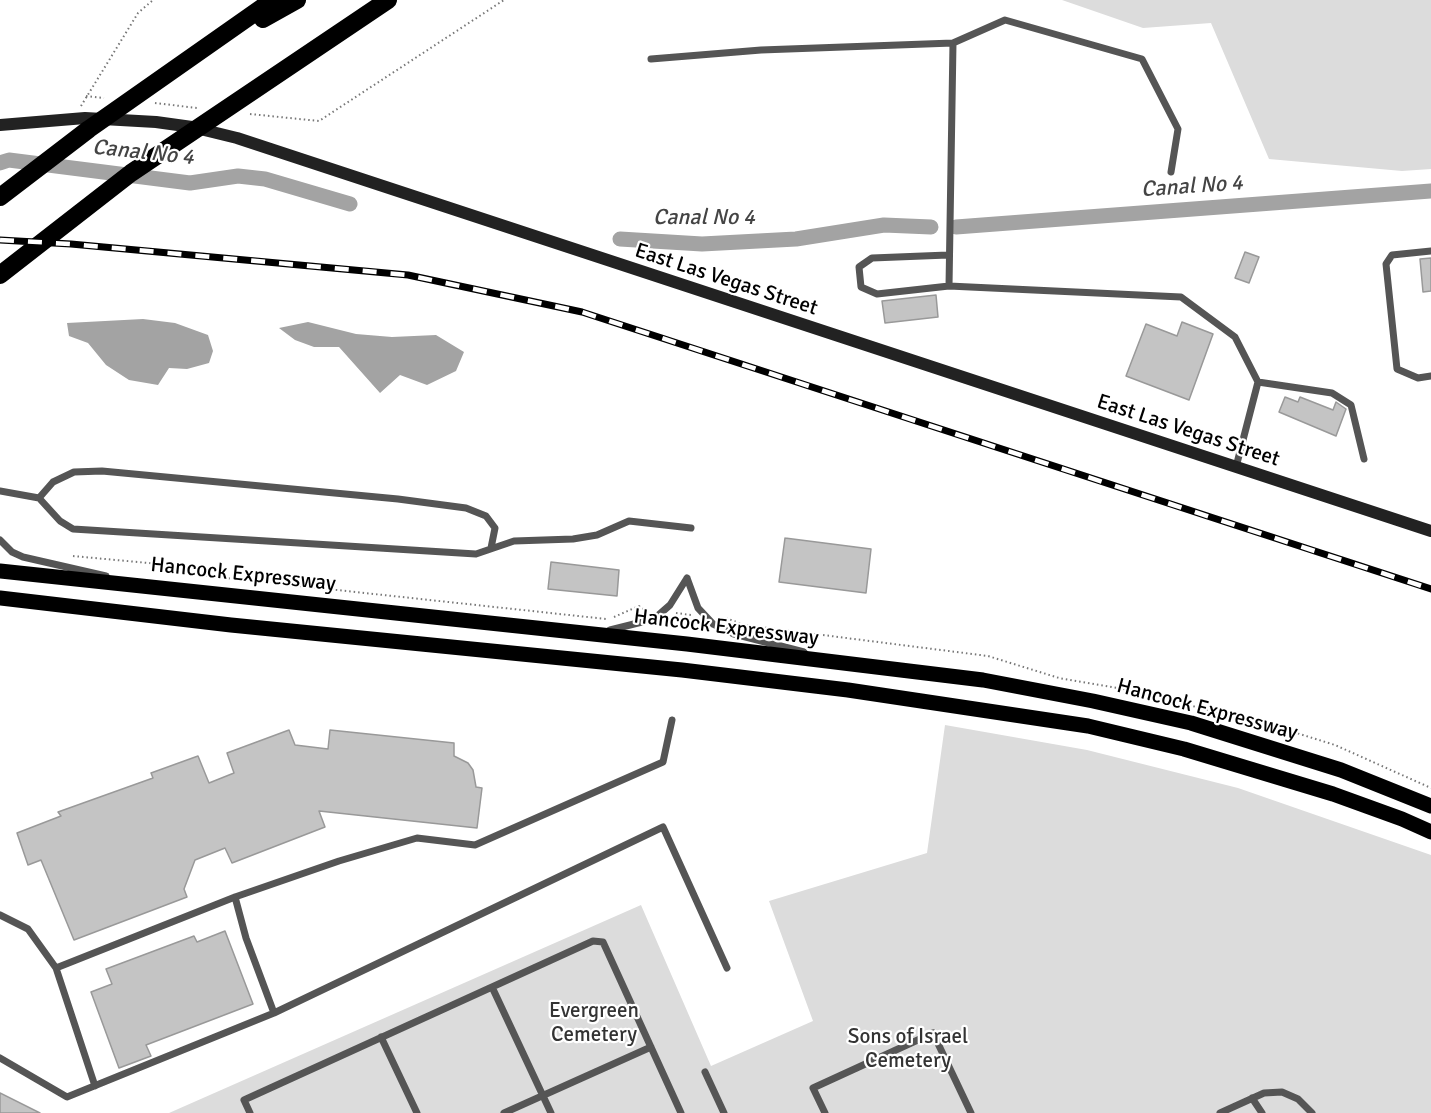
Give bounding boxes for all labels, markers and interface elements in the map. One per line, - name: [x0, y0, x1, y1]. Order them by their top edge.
- water label: Canal No 4: [91, 135, 195, 171]
- water label: Canal No 4: [1140, 170, 1244, 204]
- water label: Canal No 4: [653, 205, 755, 231]
- street label: East Las Vegas Street: [632, 239, 820, 321]
- street label: East Las Vegas Street: [1094, 390, 1282, 472]
- street label: Hancock Expressway: [149, 553, 337, 597]
- street label: Hancock Expressway: [632, 604, 820, 652]
- street label: Hancock Expressway: [1114, 674, 1300, 746]
- park label: Evergreen Cemetery: [549, 998, 639, 1048]
- park label: Sons of Israel Cemetery: [848, 1024, 968, 1074]

